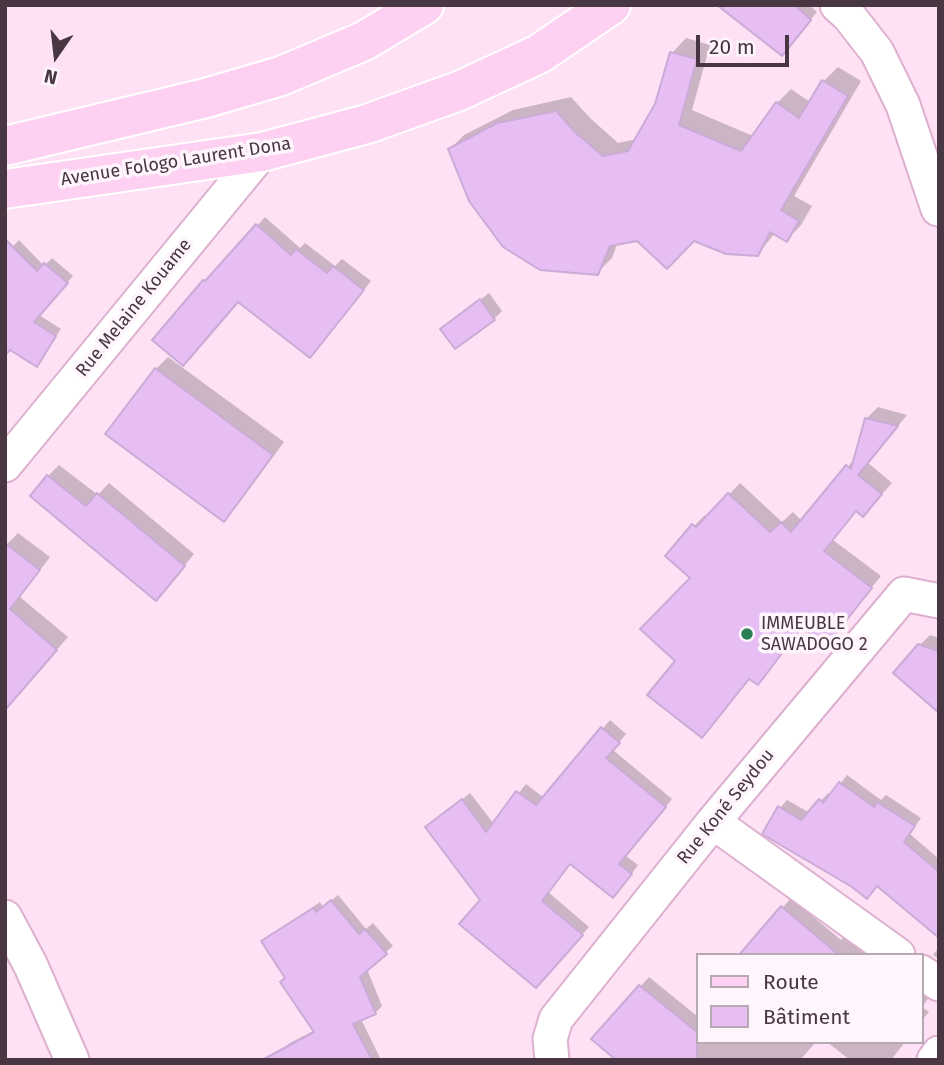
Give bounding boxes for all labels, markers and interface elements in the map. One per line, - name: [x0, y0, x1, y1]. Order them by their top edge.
- north arrow: [21, 21, 91, 91]
- scale bar: [699, 21, 792, 65]
- text: 20 m: [709, 34, 755, 60]
- text: N: [42, 64, 60, 90]
- street label: Avenue Fologo Laurent Dona: [59, 133, 293, 191]
- street label: Rue Melaine Kouame: [72, 235, 196, 381]
- place label: IMMEUBLE SAWADOGO 2: [761, 613, 868, 656]
- marker: IMMEUBLE SAWADOGO 2: [739, 626, 755, 642]
- street label: Rue Koné Seydou: [673, 745, 779, 869]
- legend: [696, 953, 923, 1044]
- text: Route: [763, 969, 819, 995]
- text: Bâtiment: [763, 1004, 850, 1030]

